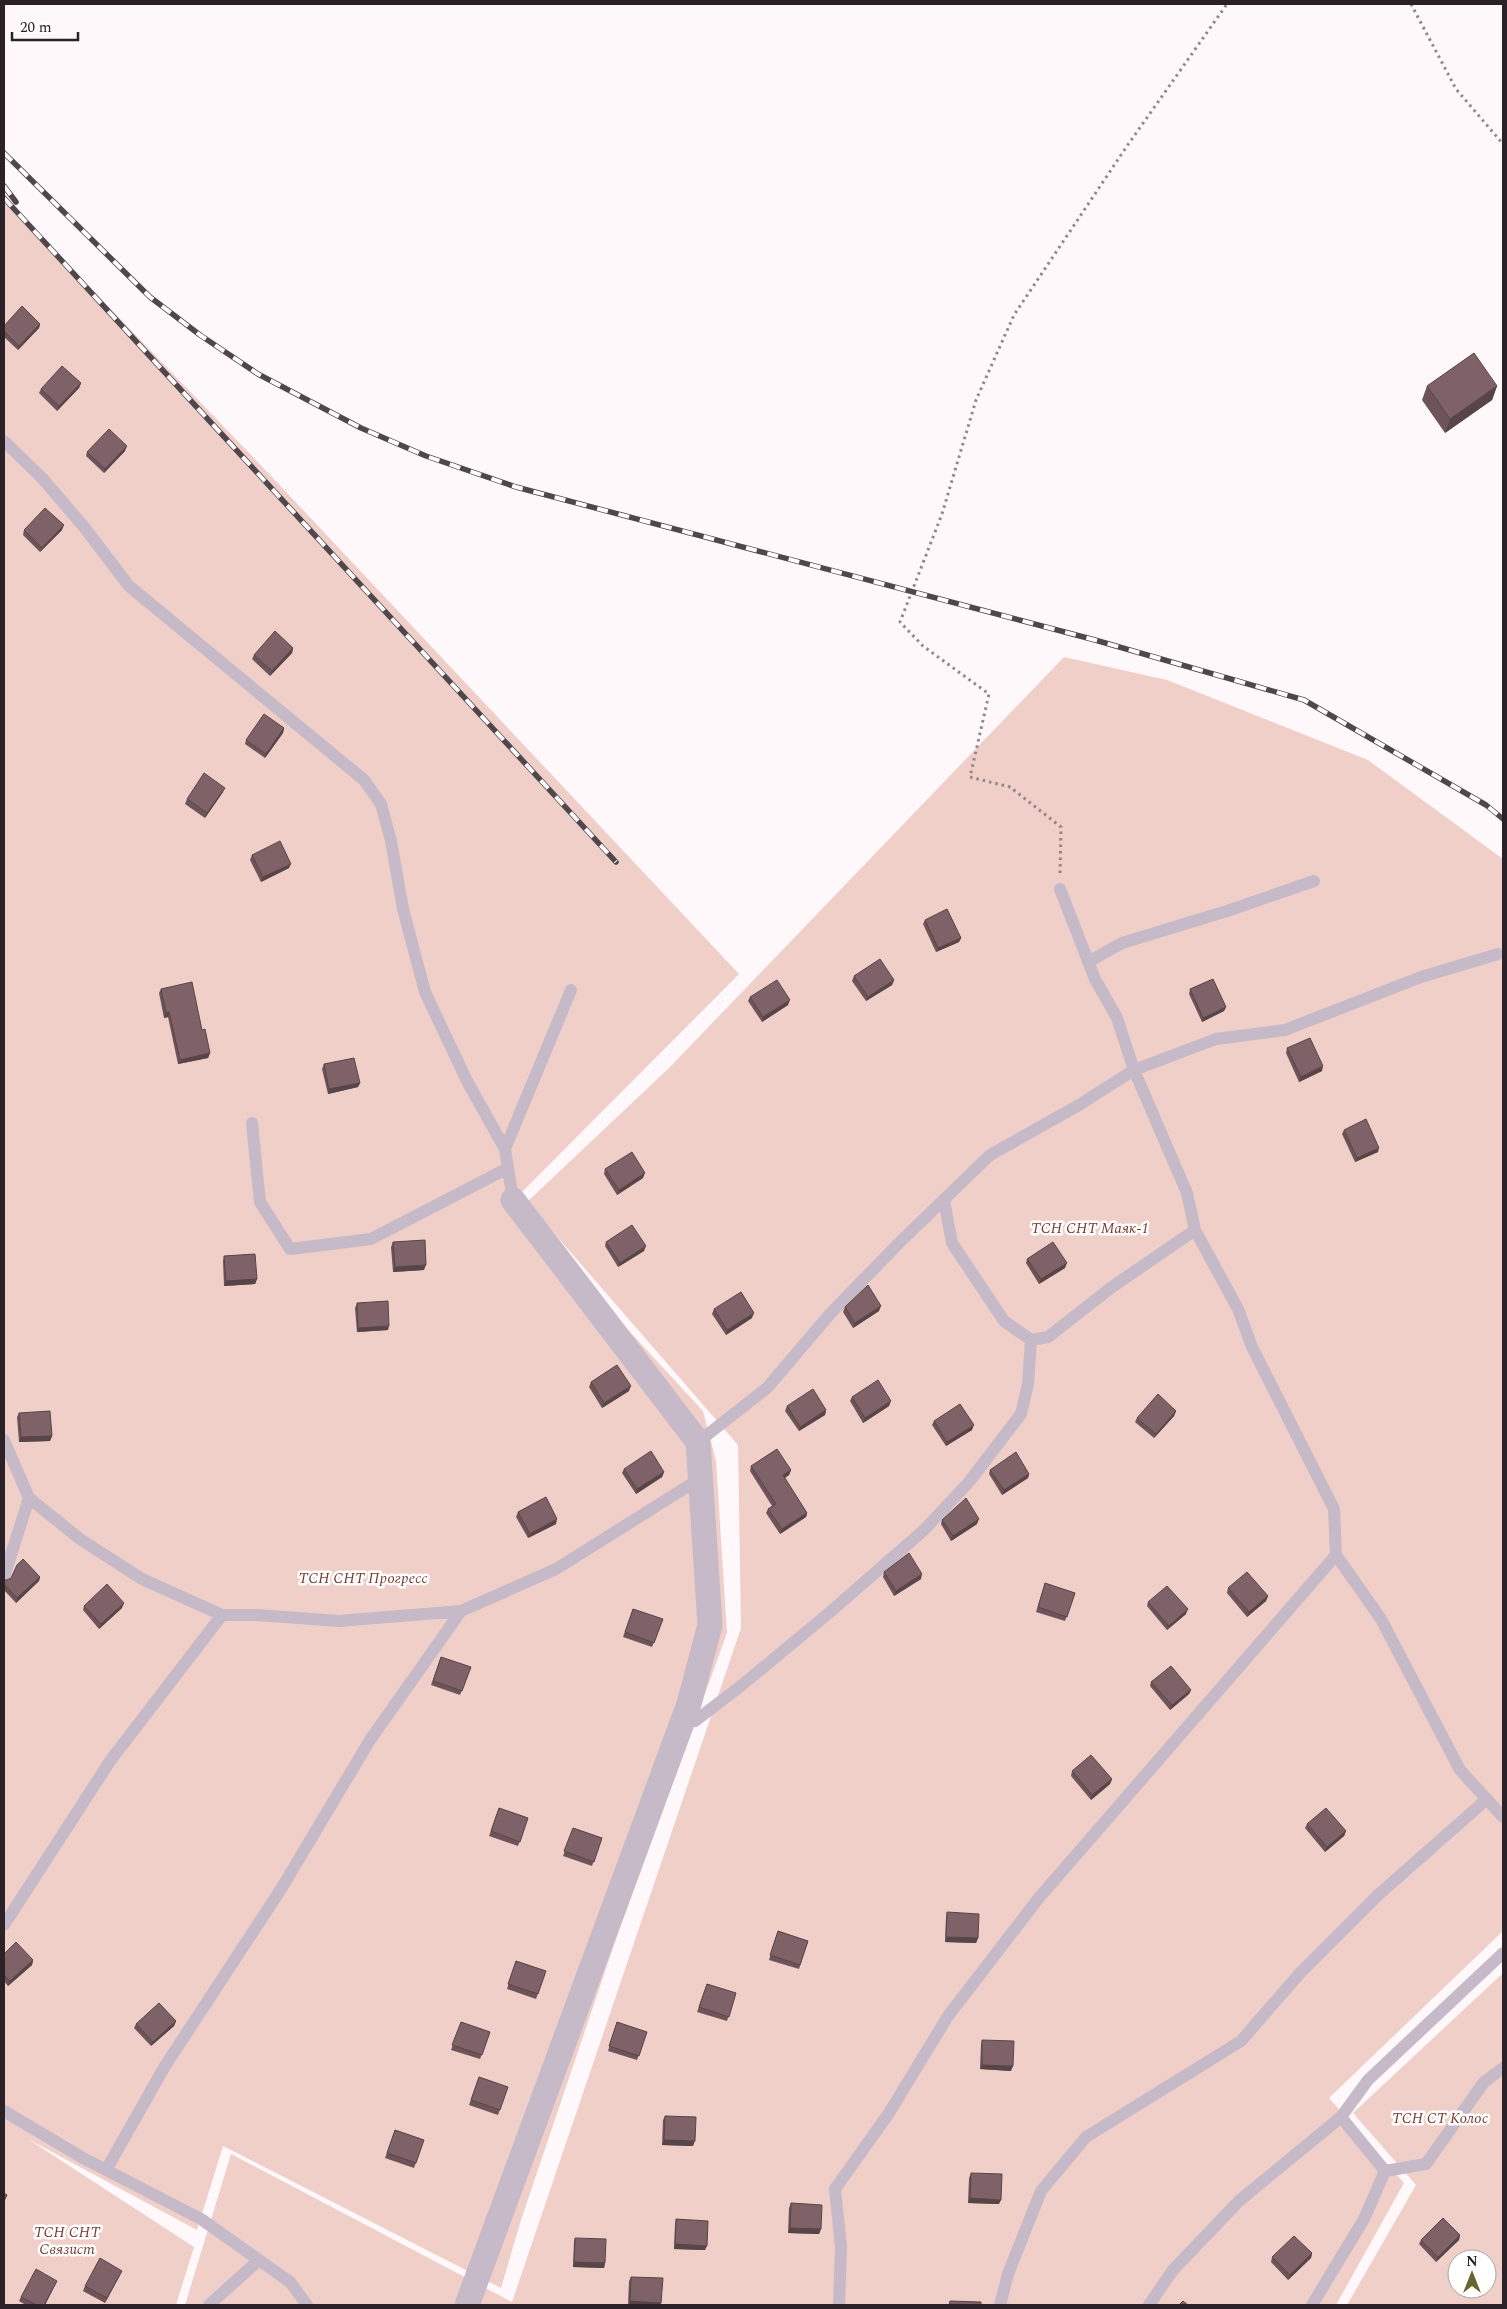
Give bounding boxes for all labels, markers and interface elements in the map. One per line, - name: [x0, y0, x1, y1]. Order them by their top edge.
- scale bar: [12, 10, 79, 42]
- text: 20 m: [20, 16, 52, 39]
- park label: ТСН СНТ Маяк-1: [1031, 1217, 1149, 1240]
- park label: ТСН СНТ Прогресс: [298, 1567, 428, 1590]
- park label: ТСН СТ Колос: [1392, 2107, 1489, 2130]
- park label: ТСН СНТ Связист: [34, 2221, 100, 2261]
- north arrow: [1447, 2249, 1497, 2299]
- text: N: [1466, 2251, 1478, 2272]

